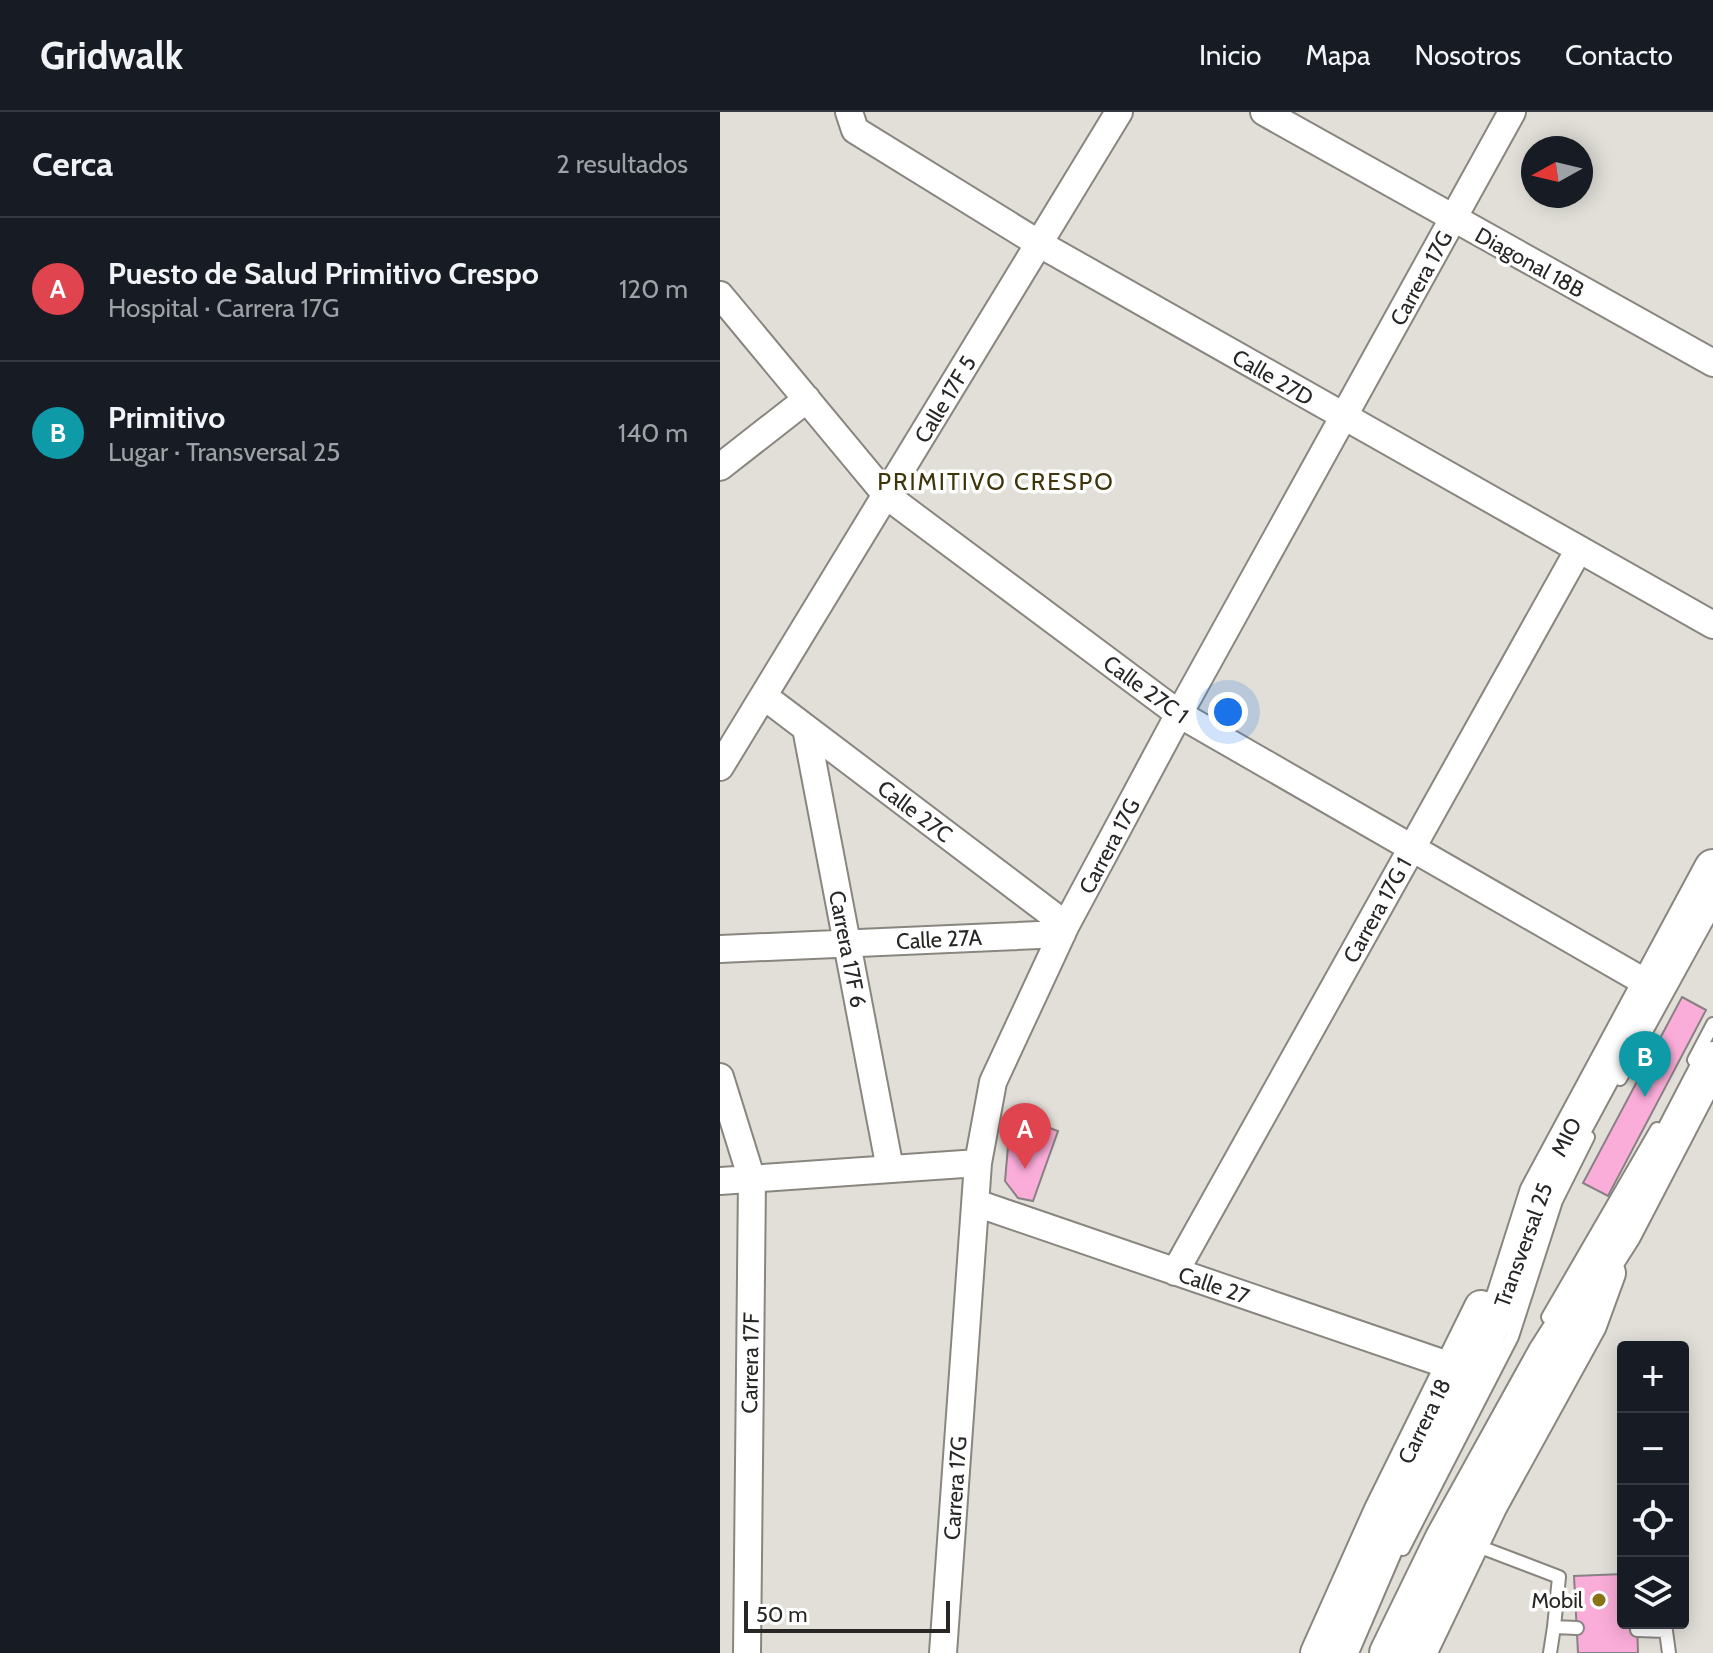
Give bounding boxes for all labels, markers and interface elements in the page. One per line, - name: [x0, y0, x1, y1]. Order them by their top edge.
- text: Gridwalk: [40, 32, 183, 79]
- text: Inicio: [1199, 38, 1262, 72]
- text: Mapa: [1306, 38, 1371, 72]
- text: Nosotros: [1415, 38, 1521, 72]
- text: Contacto: [1565, 38, 1673, 72]
- north arrow: [1521, 136, 1593, 208]
- text: Cerca: [32, 143, 113, 185]
- text: 2 resultados: [556, 148, 688, 180]
- street label: Diagonal 18B: [1470, 221, 1589, 304]
- street label: Carrera 17G: [1384, 226, 1458, 330]
- text: Puesto de Salud Primitivo Crespo: [108, 255, 539, 292]
- text: A: [50, 273, 66, 305]
- text: 120 m: [619, 273, 688, 305]
- text: Hospital · Carrera 17G: [108, 292, 339, 324]
- street label: Calle 27D: [1227, 343, 1318, 411]
- street label: Calle 17F 5: [909, 351, 982, 448]
- text: Primitivo: [108, 399, 225, 436]
- text: B: [50, 417, 66, 449]
- text: 140 m: [618, 417, 688, 449]
- text: Lugar · Transversal 25: [108, 436, 340, 468]
- district label: PRIMITIVO CRESPO: [877, 467, 1115, 496]
- street label: Calle 27C 1: [1098, 649, 1194, 729]
- your location: [1208, 692, 1248, 732]
- street label: Calle 27C: [872, 775, 957, 848]
- street label: Carrera 17G: [1073, 794, 1146, 899]
- street label: Carrera 17G 1: [1337, 853, 1417, 968]
- street label: Carrera 17F 6: [823, 888, 872, 1010]
- street label: Calle 27A: [896, 924, 983, 955]
- pin: B: [1619, 1031, 1671, 1097]
- pin: A: [999, 1103, 1051, 1169]
- street label: MIO: [1545, 1113, 1588, 1161]
- street label: Transversal 25: [1488, 1179, 1558, 1311]
- street label: Calle 27: [1175, 1261, 1253, 1310]
- street label: Carrera 17F: [736, 1312, 765, 1414]
- map controls: [1617, 1341, 1689, 1629]
- button: +: [1617, 1341, 1689, 1413]
- street label: Carrera 18: [1392, 1374, 1457, 1468]
- button: −: [1617, 1413, 1689, 1485]
- street label: Carrera 17G: [938, 1435, 973, 1541]
- button: locate: [1617, 1485, 1689, 1557]
- button: layers: [1617, 1557, 1689, 1629]
- place label: Mobil: [1531, 1587, 1584, 1614]
- marker: Mobil: [1590, 1591, 1608, 1609]
- scale bar: [744, 1597, 950, 1633]
- text: 50 m: [756, 1601, 808, 1628]

